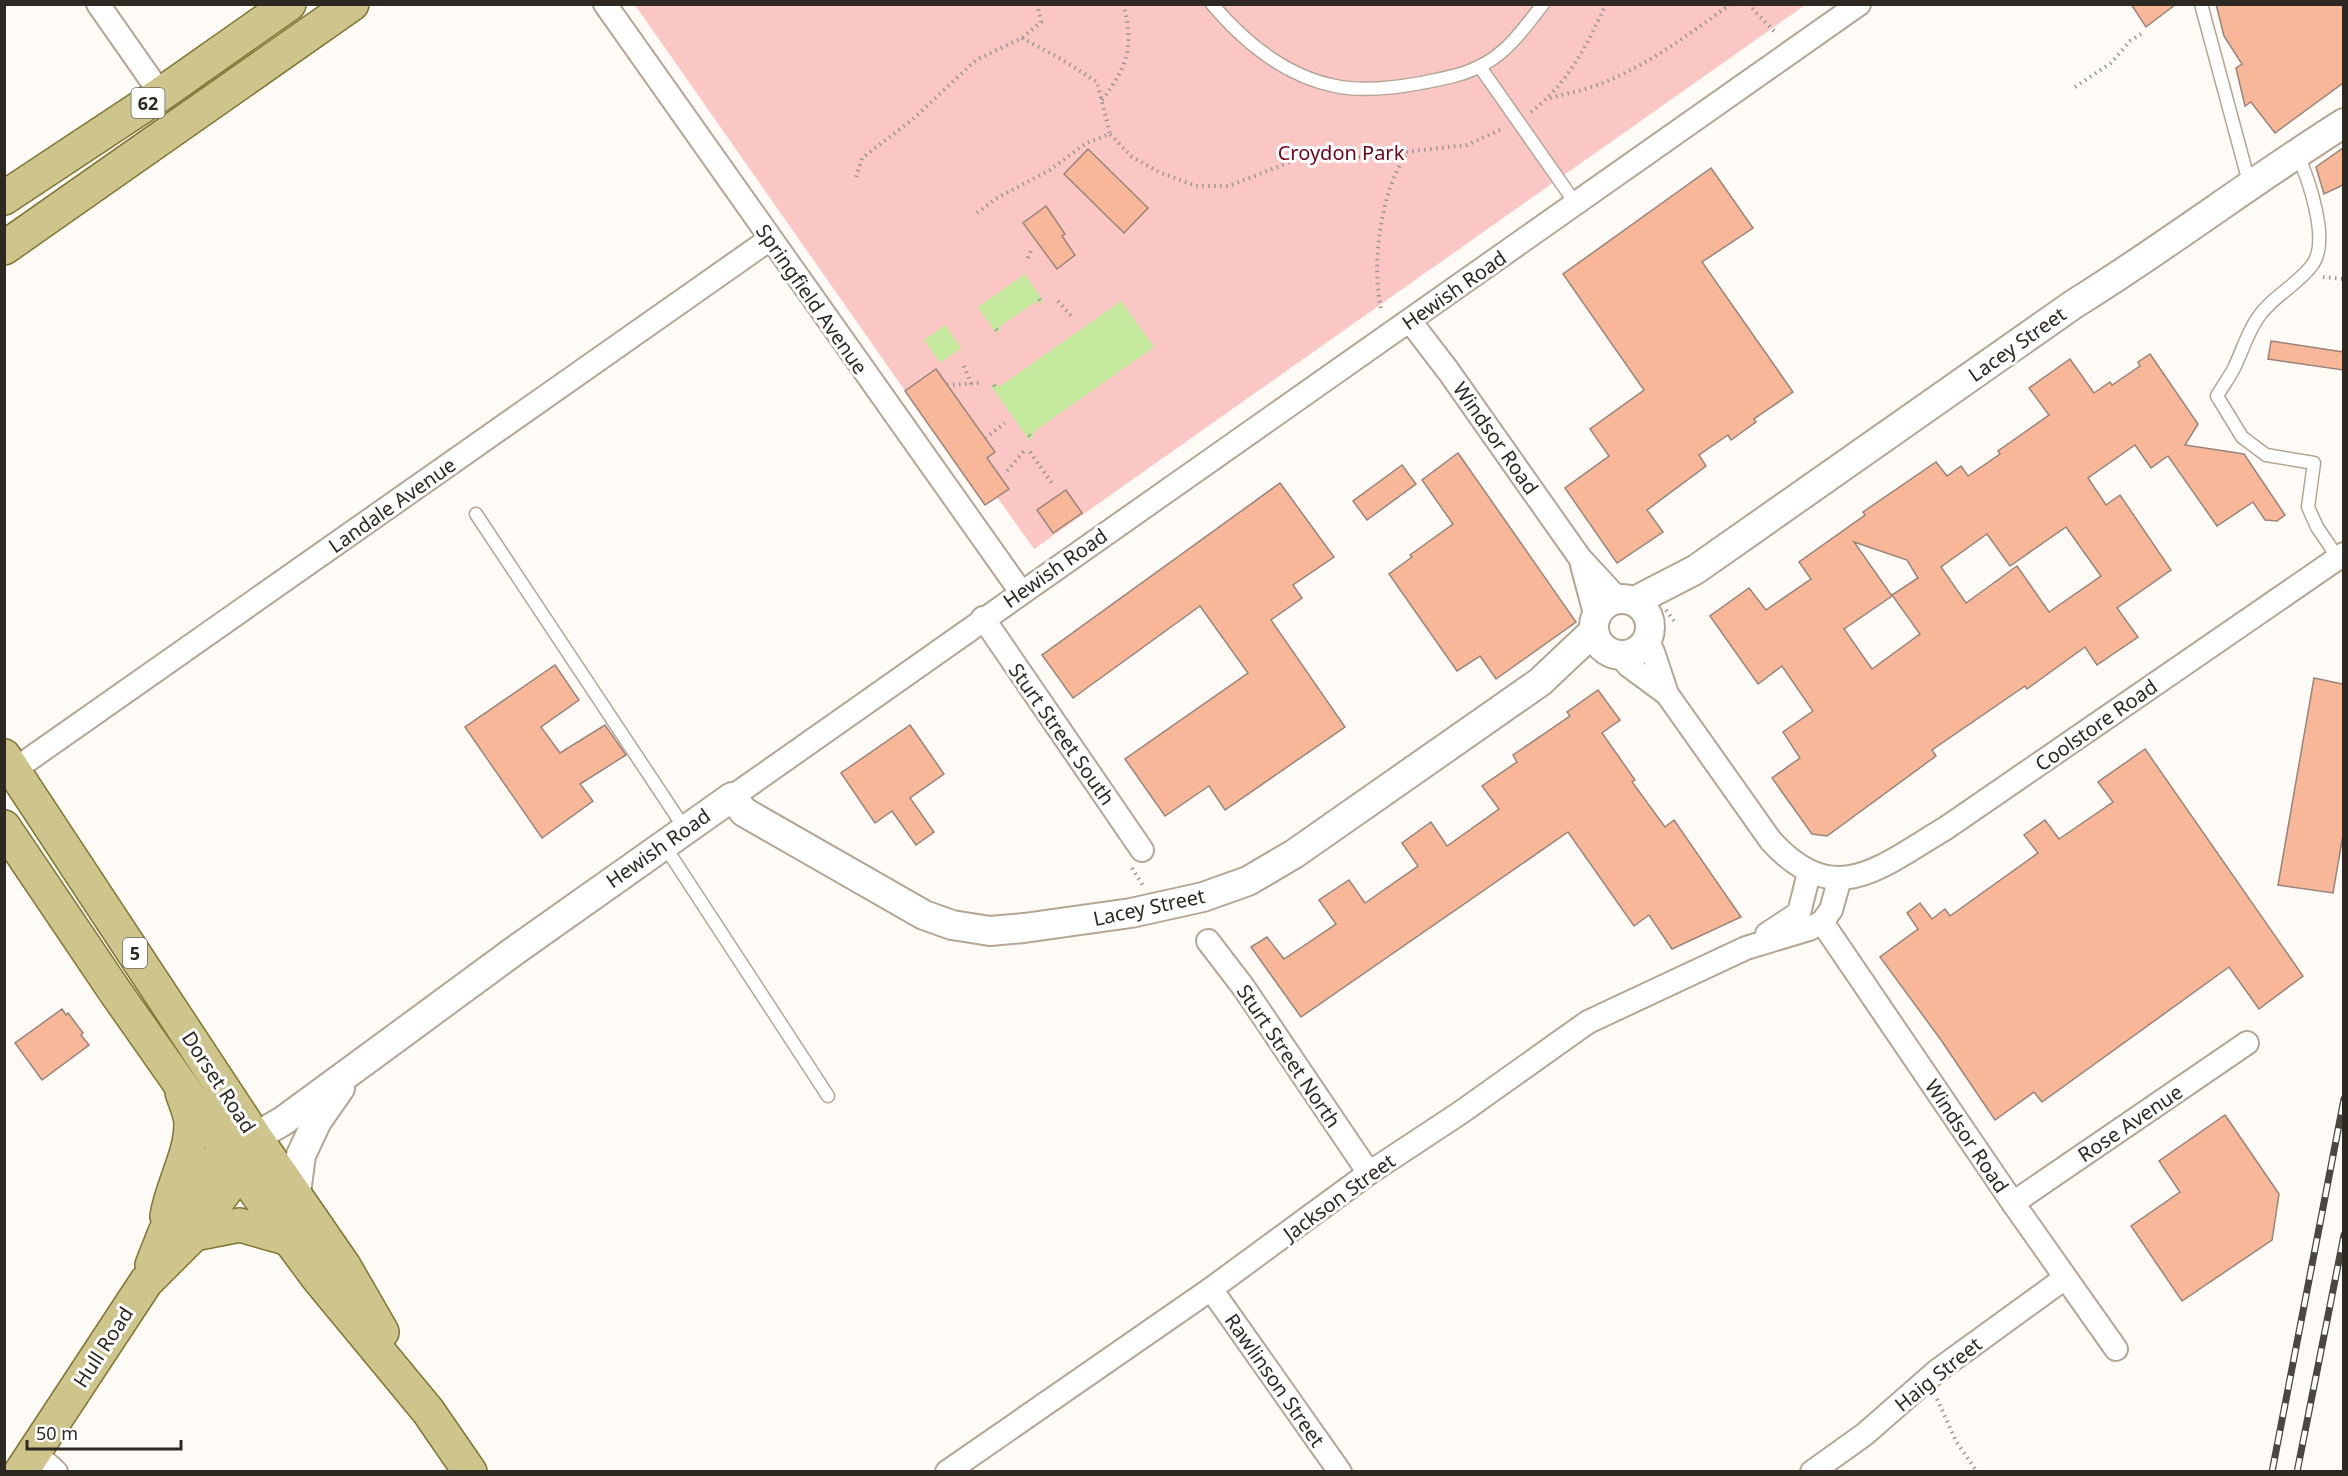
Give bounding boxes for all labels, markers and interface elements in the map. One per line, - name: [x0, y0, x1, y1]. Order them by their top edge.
- road number: 62: [132, 88, 164, 118]
- park label: Croydon Park: [1278, 139, 1405, 166]
- street label: Springfield Avenue: [750, 219, 874, 379]
- street label: Hewish Road: [1396, 244, 1512, 336]
- street label: Lacey Street: [1963, 300, 2071, 388]
- street label: Windsor Road: [1447, 376, 1545, 500]
- street label: Landale Avenue: [323, 451, 461, 559]
- street label: Hewish Road: [997, 522, 1113, 614]
- street label: Sturt Street South: [1003, 658, 1121, 810]
- street label: Coolstore Road: [2030, 673, 2162, 777]
- street label: Hewish Road: [600, 802, 716, 894]
- street label: Lacey Street: [1091, 882, 1207, 932]
- road number: 5: [123, 938, 147, 968]
- street label: Sturt Street North: [1231, 979, 1347, 1133]
- street label: Dorset Road: [176, 1026, 262, 1138]
- street label: Windsor Road: [1919, 1074, 2015, 1198]
- street label: Rose Avenue: [2072, 1078, 2188, 1168]
- street label: Jackson Street: [1276, 1147, 1400, 1248]
- street label: Hull Road: [67, 1302, 139, 1392]
- street label: Rawlinson Street: [1219, 1308, 1331, 1452]
- street label: Haig Street: [1889, 1331, 1987, 1417]
- scale bar: [27, 1413, 182, 1451]
- text: 50 m: [36, 1421, 78, 1445]

